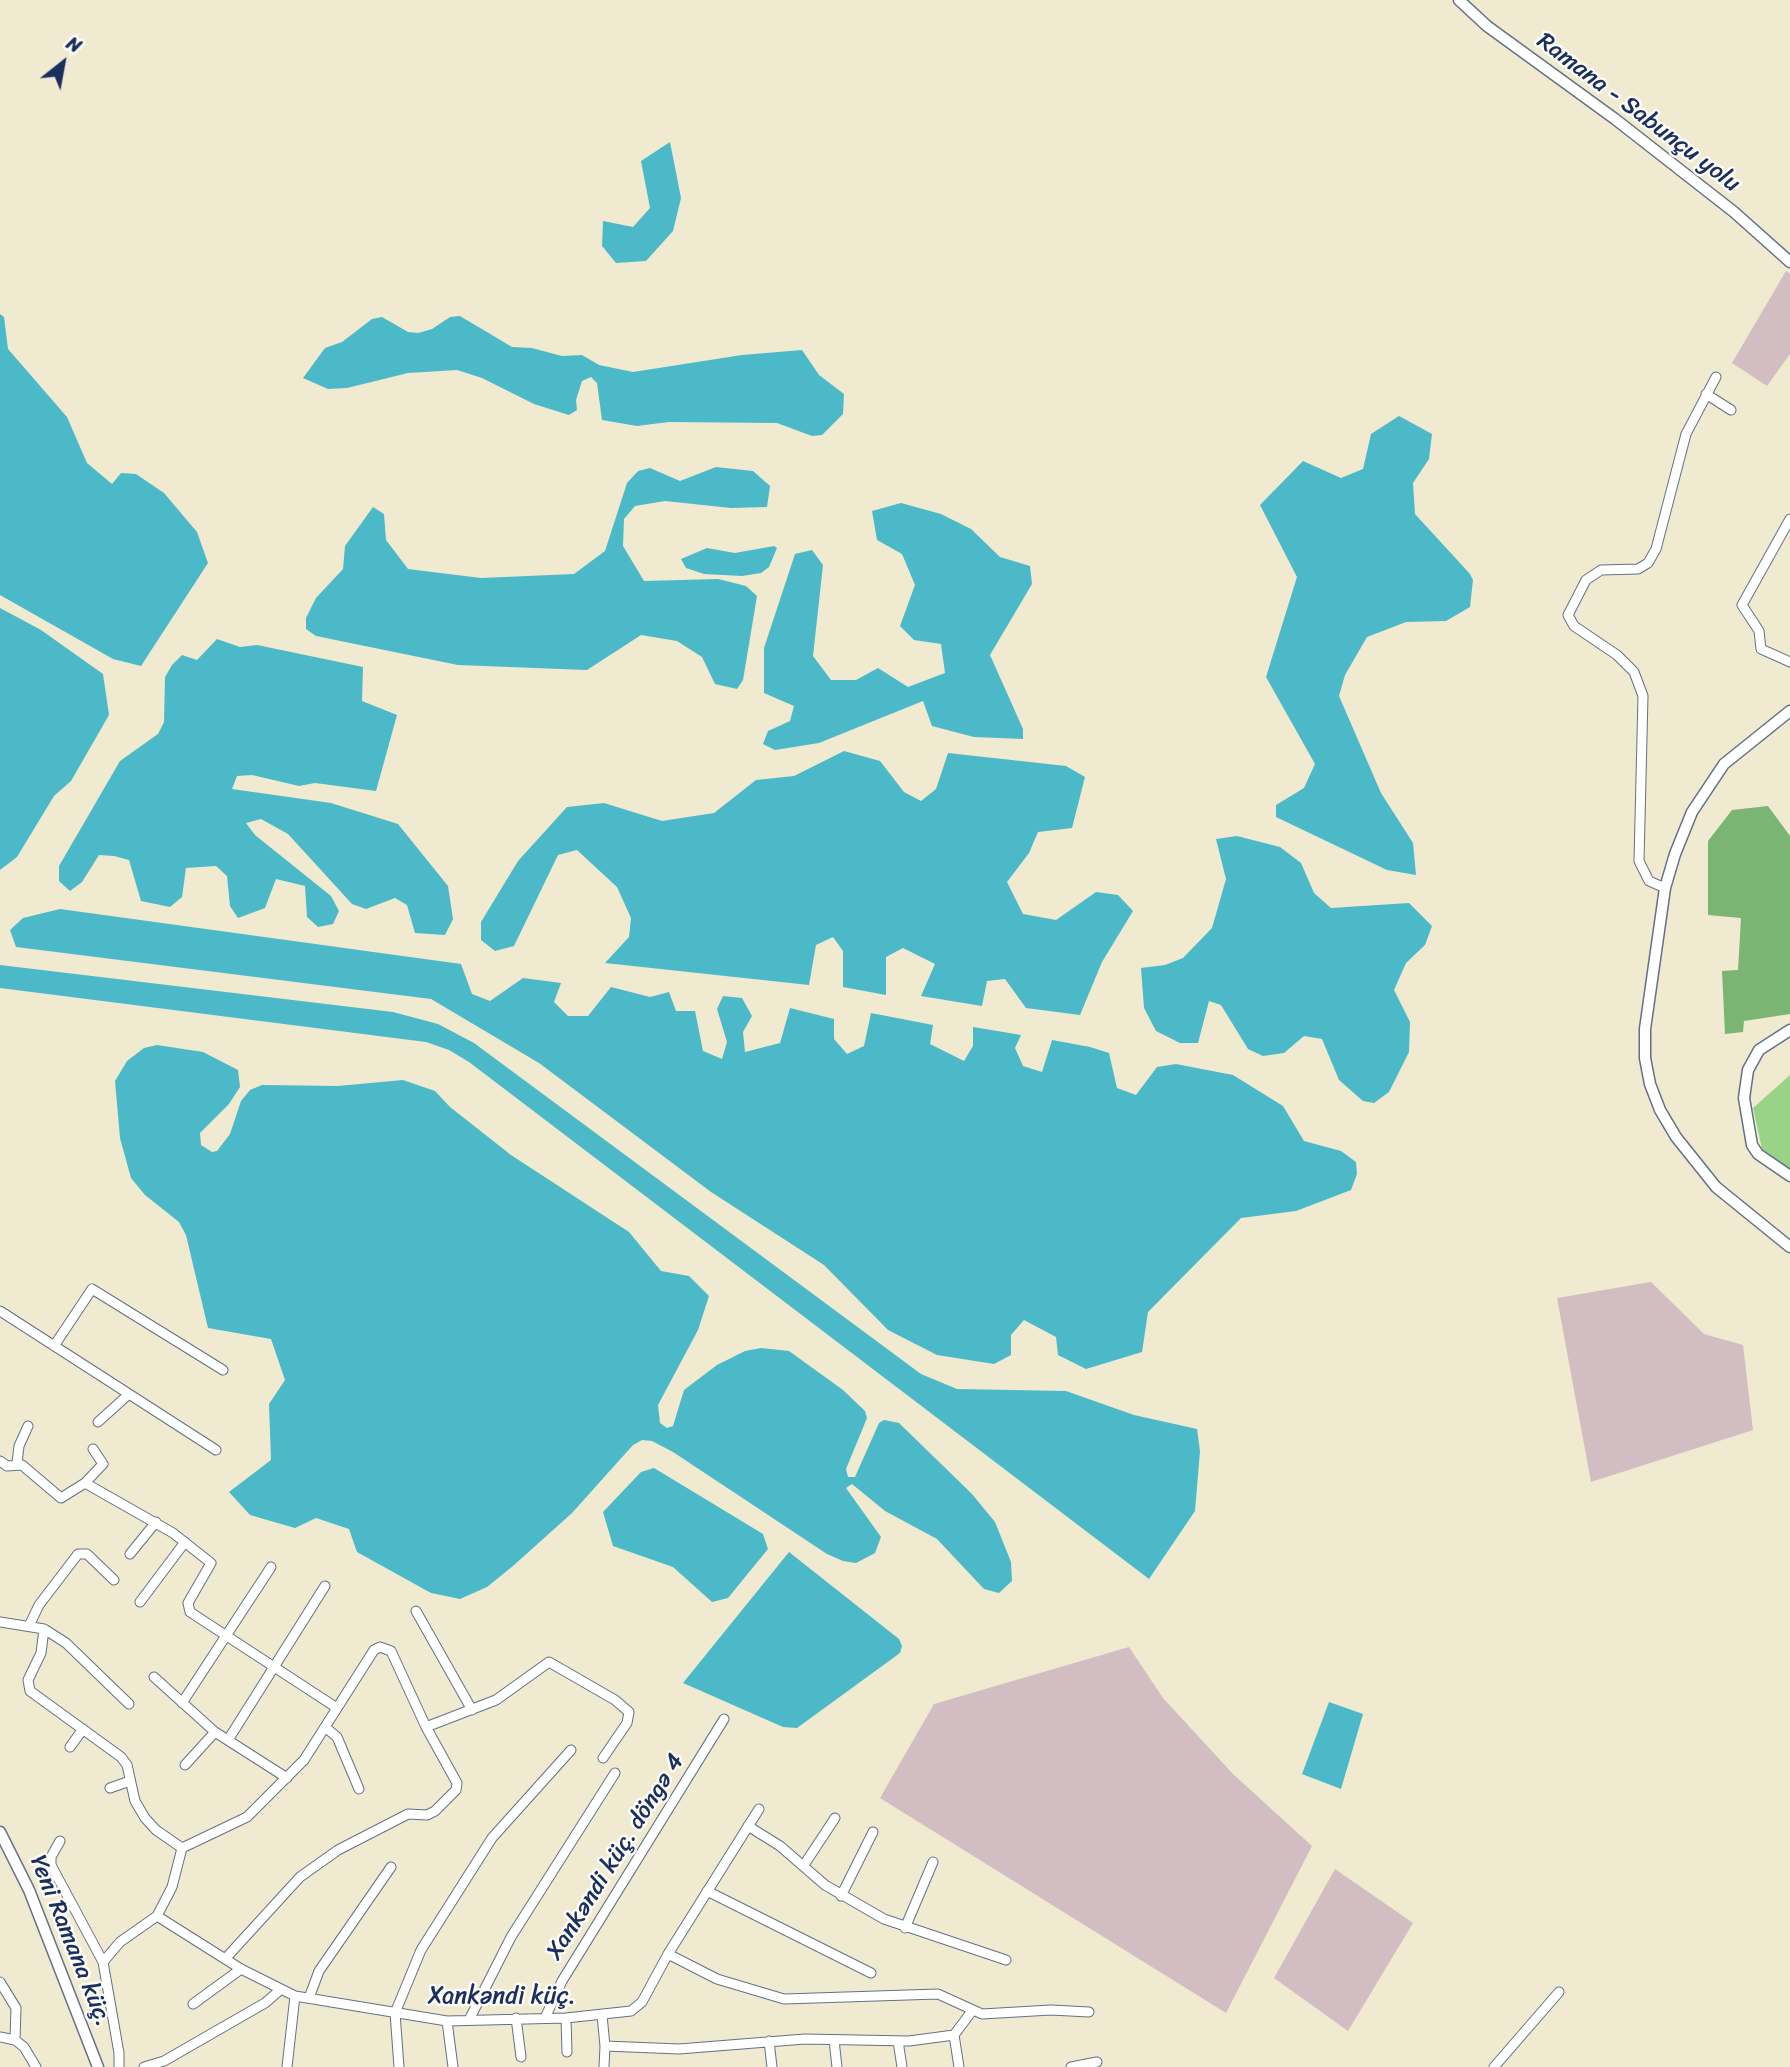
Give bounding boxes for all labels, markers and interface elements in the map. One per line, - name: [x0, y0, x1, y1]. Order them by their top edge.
- text: N: [60, 27, 88, 62]
- street label: Ramana - Sabunçu yolu: [1531, 27, 1745, 199]
- north arrow: [28, 28, 98, 98]
- street label: Xankəndi küç. döngə 4: [541, 1749, 691, 1965]
- street label: Yeni Ramana küç.: [23, 1851, 117, 2031]
- street label: Xankəndi küç.: [428, 1983, 576, 2011]

